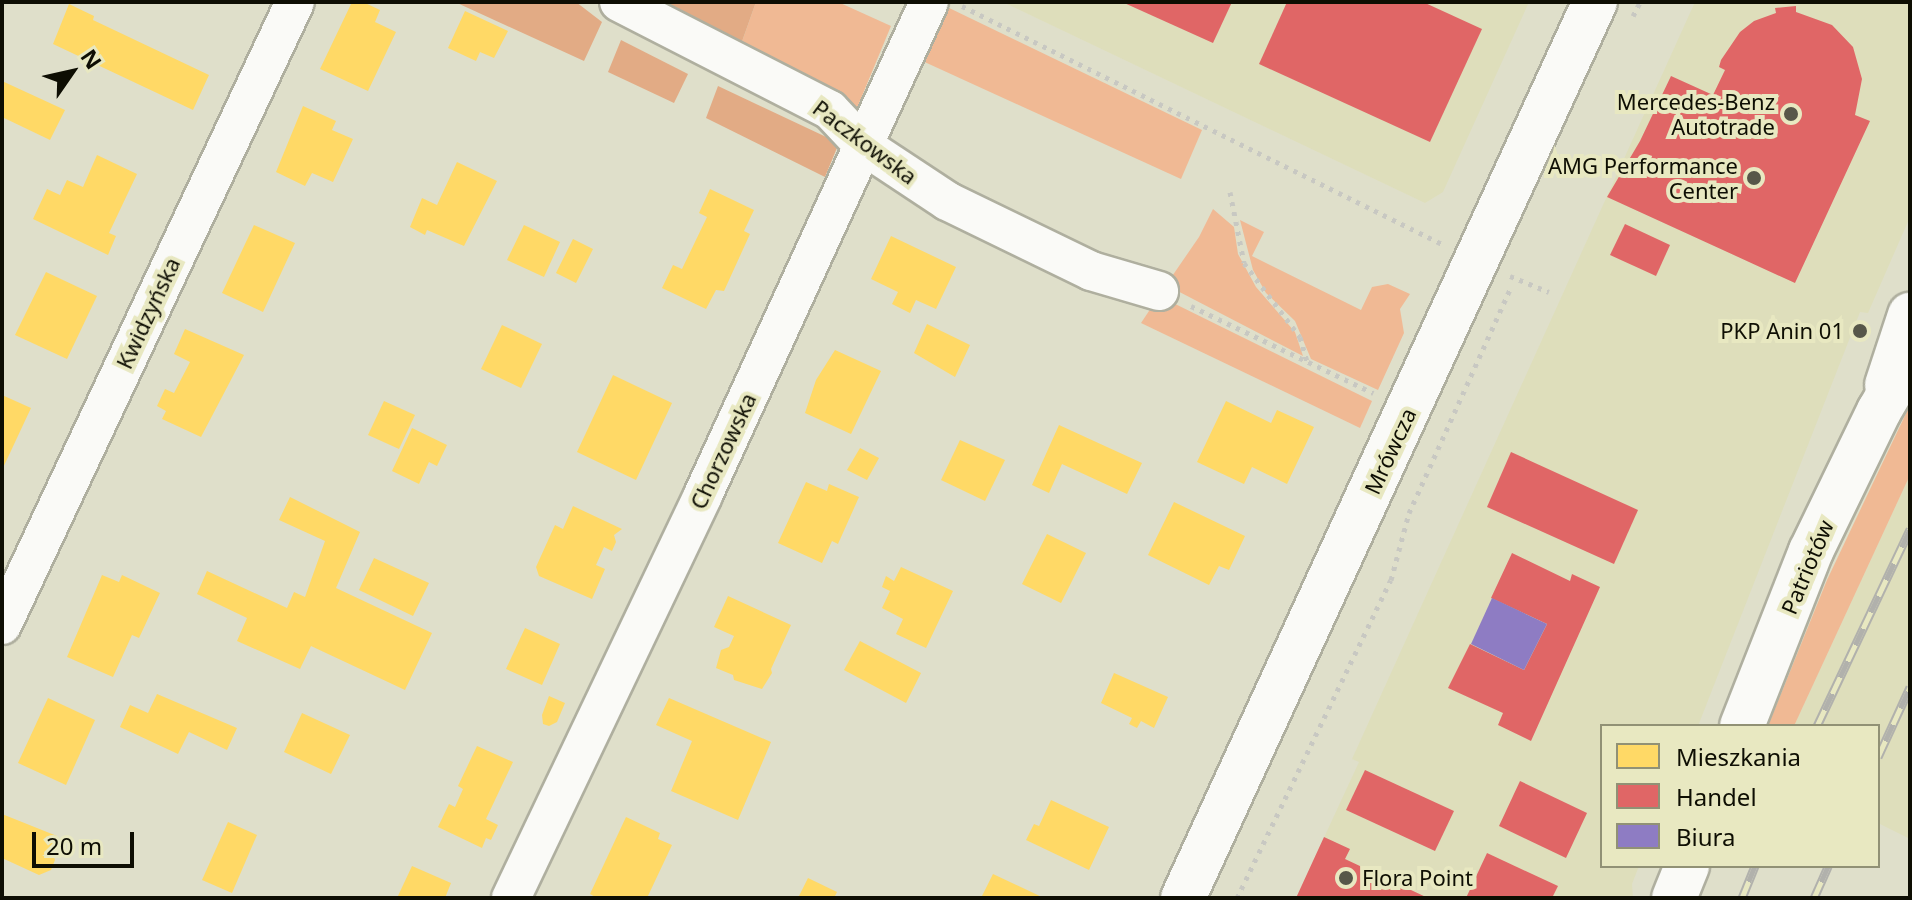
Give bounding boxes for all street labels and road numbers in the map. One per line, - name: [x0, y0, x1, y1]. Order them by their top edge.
- street label: Paczkowska: [808, 94, 922, 190]
- street label: Kwidzyńska: [111, 253, 185, 373]
- street label: Chorzowska: [685, 389, 761, 513]
- street label: Mrówcza: [1359, 404, 1421, 498]
- street label: Patriotów: [1775, 516, 1839, 618]

